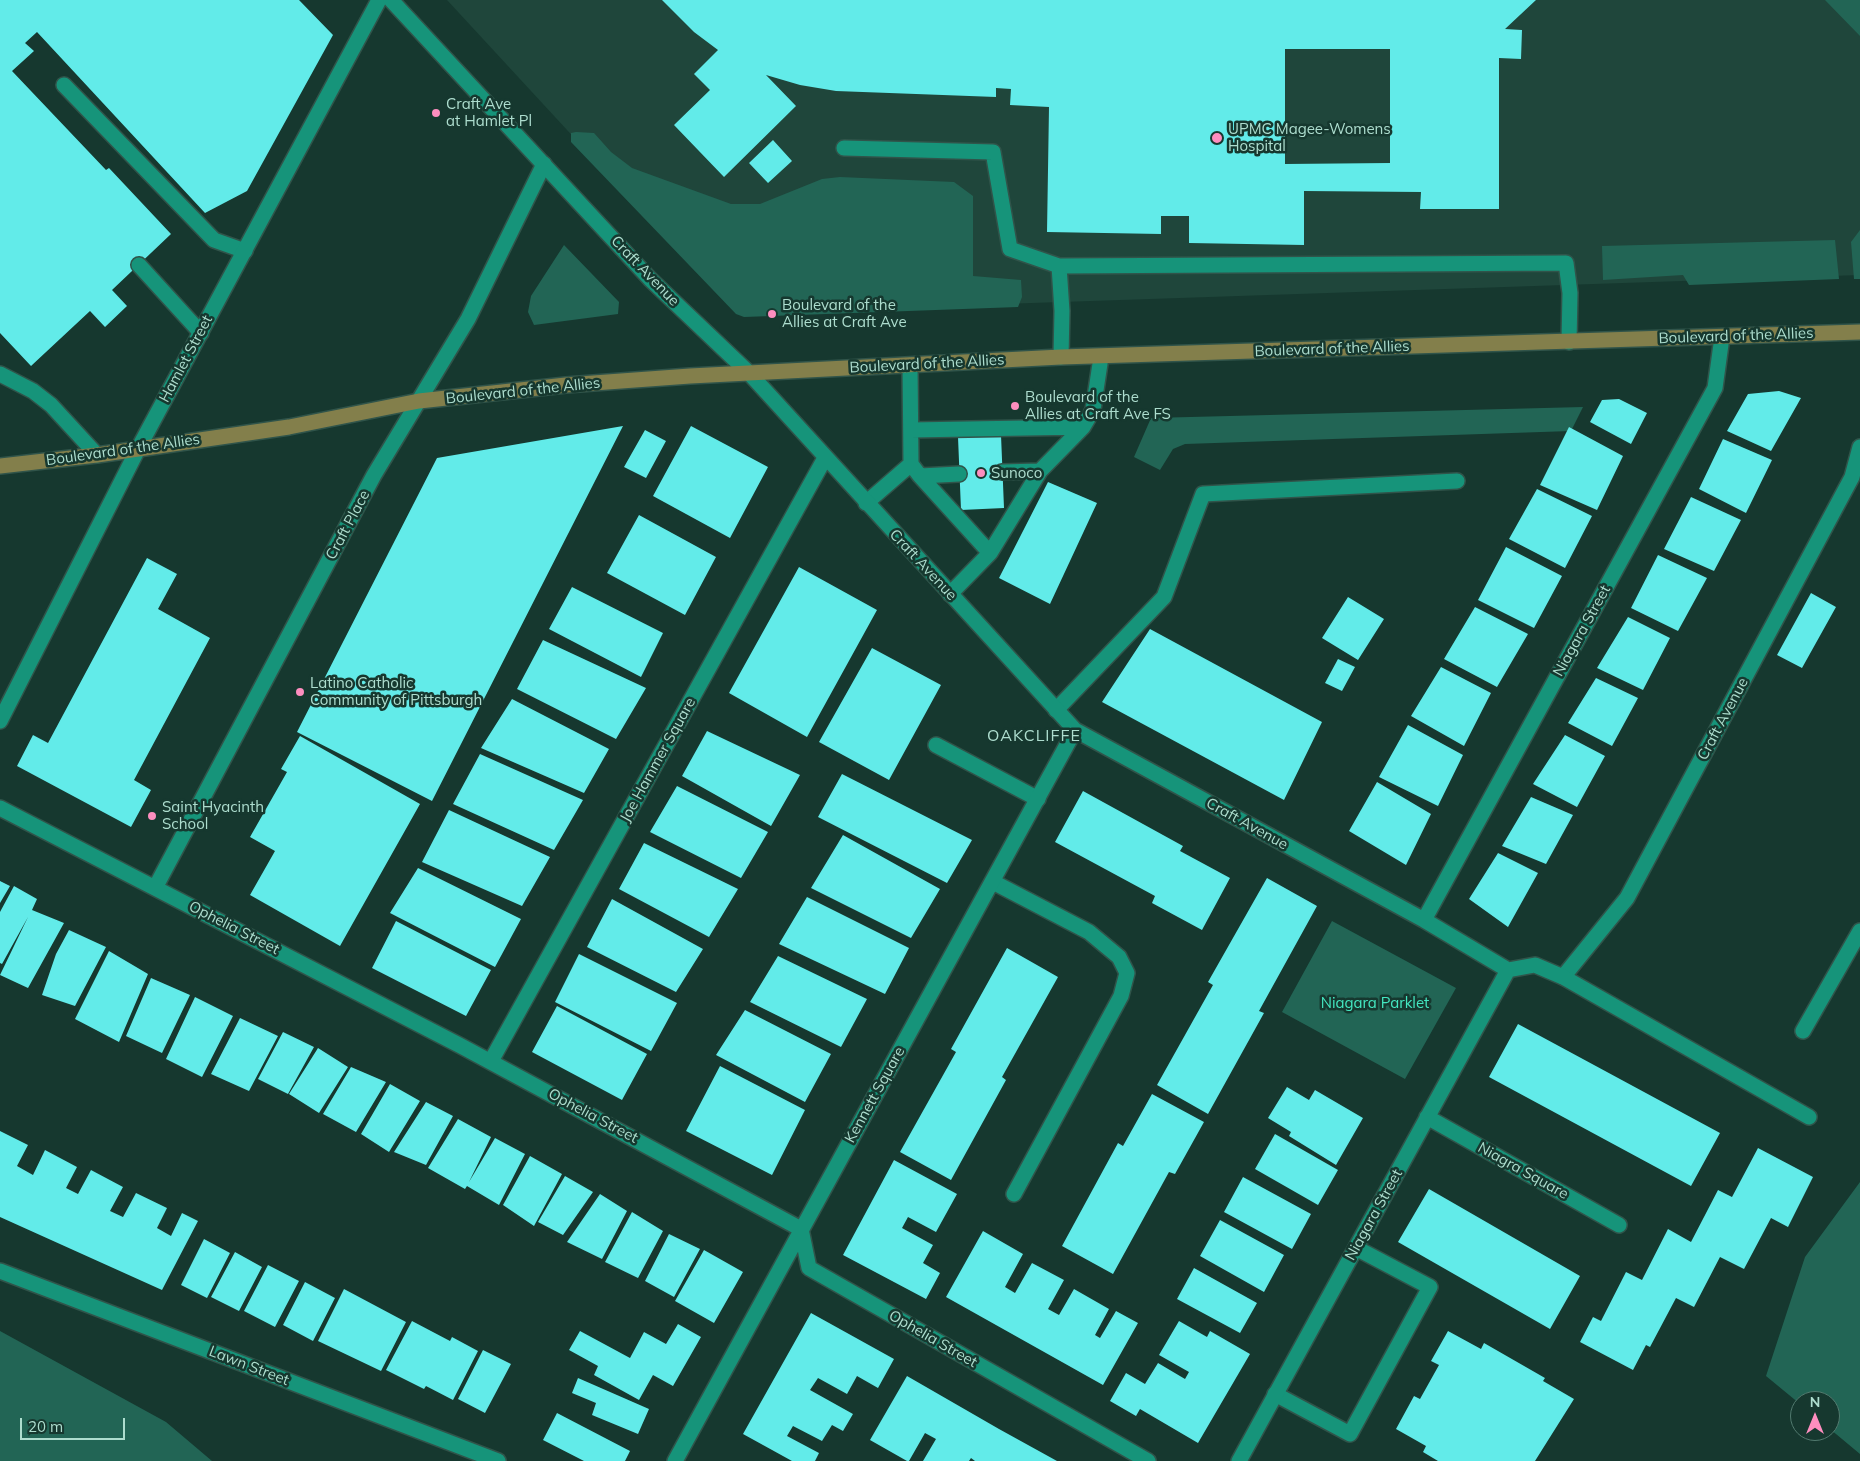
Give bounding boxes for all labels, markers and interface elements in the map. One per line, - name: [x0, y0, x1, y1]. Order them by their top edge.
- place label: Craft Ave at Hamlet Pl: [446, 95, 532, 130]
- marker: Craft Ave at Hamlet Pl: [430, 107, 442, 119]
- place label: UPMC Magee-Womens Hospital: [1228, 120, 1391, 155]
- marker: UPMC Magee-Womens Hospital: [1210, 131, 1224, 145]
- street label: Craft Avenue: [607, 232, 683, 310]
- place label: Boulevard of the Allies at Craft Ave: [782, 296, 907, 331]
- marker: Boulevard of the Allies at Craft Ave: [766, 308, 778, 320]
- street label: Hamlet Street: [156, 312, 216, 406]
- street label: Boulevard of the Allies: [1658, 324, 1814, 348]
- street label: Boulevard of the Allies: [1254, 337, 1410, 361]
- street label: Boulevard of the Allies: [849, 351, 1005, 377]
- street label: Boulevard of the Allies: [445, 374, 601, 408]
- place label: Boulevard of the Allies at Craft Ave FS: [1025, 388, 1171, 423]
- marker: Boulevard of the Allies at Craft Ave FS: [1009, 400, 1021, 412]
- street label: Boulevard of the Allies: [45, 430, 201, 470]
- place label: Sunoco: [991, 464, 1042, 482]
- marker: Sunoco: [975, 467, 987, 479]
- street label: Craft Place: [322, 487, 374, 563]
- street label: Craft Avenue: [885, 526, 961, 604]
- street label: Niagara Street: [1550, 582, 1614, 680]
- place label: Latino Catholic Community of Pittsburgh: [310, 674, 482, 709]
- street label: Craft Avenue: [1694, 675, 1752, 763]
- marker: Latino Catholic Community of Pittsburgh: [294, 686, 306, 698]
- street label: Joe Hammer Square: [616, 695, 700, 825]
- district label: OAKCLIFFE: [986, 726, 1082, 746]
- street label: Craft Avenue: [1203, 794, 1291, 854]
- place label: Saint Hyacinth School: [162, 798, 264, 833]
- marker: Saint Hyacinth School: [146, 810, 158, 822]
- street label: Ophelia Street: [186, 897, 282, 959]
- park label: Niagara Parklet: [1321, 994, 1429, 1012]
- street label: Kennett Square: [841, 1044, 909, 1146]
- street label: Ophelia Street: [545, 1085, 641, 1147]
- street label: Niagra Square: [1475, 1139, 1571, 1203]
- street label: Niagara Street: [1342, 1166, 1406, 1264]
- street label: Ophelia Street: [886, 1306, 980, 1372]
- street label: Lawn Street: [206, 1342, 292, 1390]
- north arrow: [1790, 1391, 1840, 1441]
- text: N: [1810, 1393, 1820, 1411]
- scale bar: [22, 1408, 128, 1440]
- text: 20 m: [28, 1417, 63, 1436]

